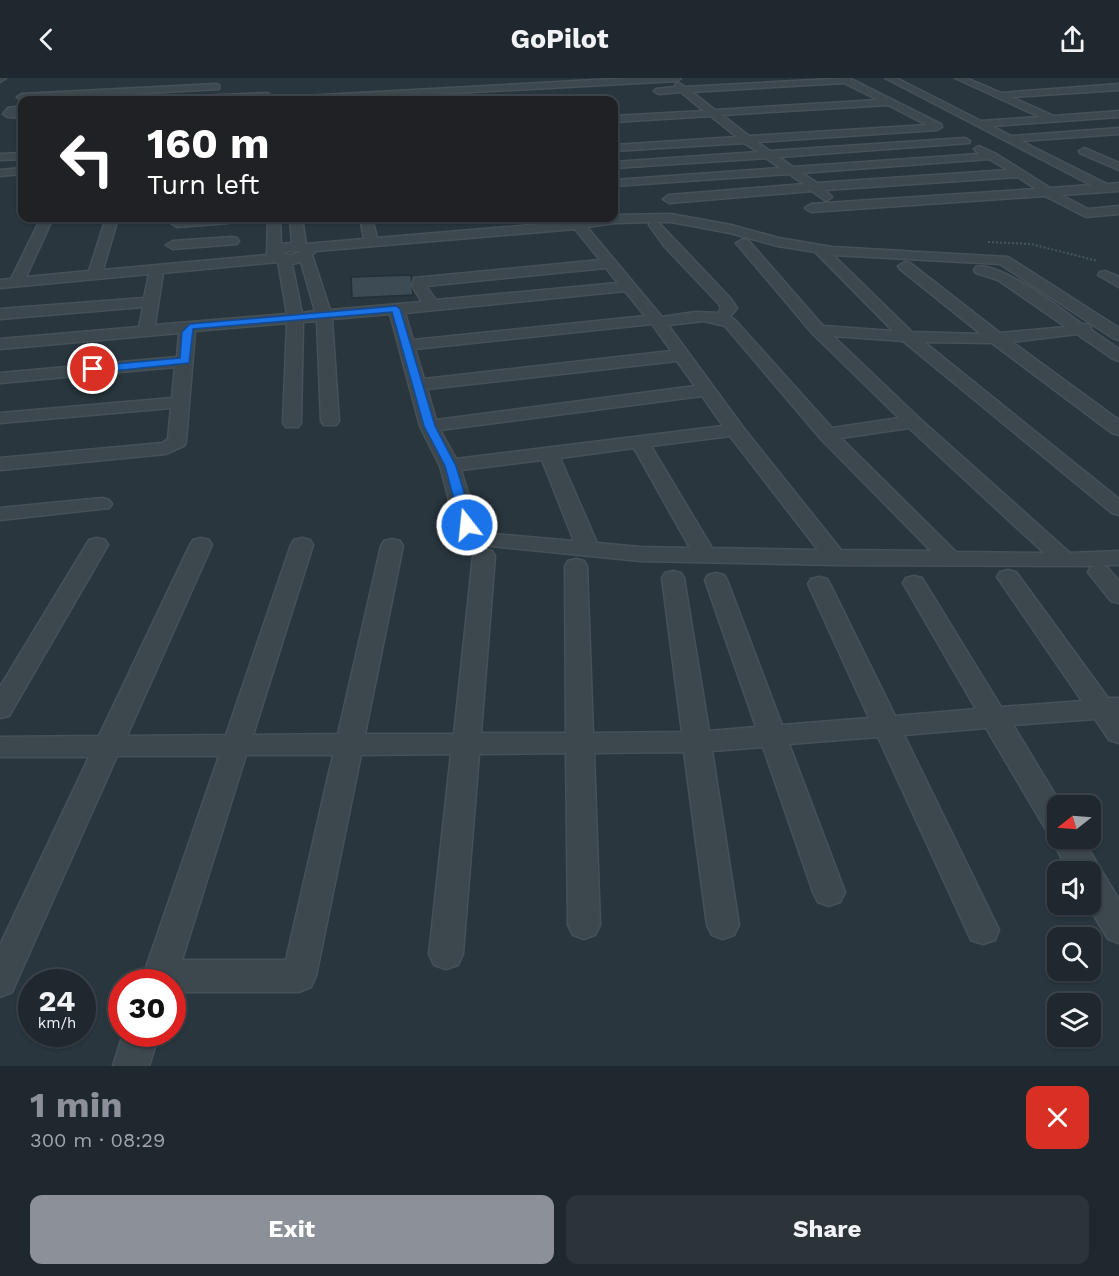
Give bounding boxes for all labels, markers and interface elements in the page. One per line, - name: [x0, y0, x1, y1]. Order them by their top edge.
- icon: back: [30, 23, 63, 56]
- text: GoPilot: [510, 23, 609, 55]
- icon: share: [1056, 23, 1089, 56]
- text: 160 m: [147, 119, 270, 168]
- icon: left: [48, 120, 126, 198]
- text: Turn left: [147, 169, 259, 201]
- pin: [67, 343, 118, 394]
- icon: arrive: [76, 352, 109, 385]
- position arrow: [435, 493, 499, 557]
- north arrow: [1047, 795, 1101, 849]
- map controls: [1047, 795, 1101, 1047]
- button: sound: [1047, 861, 1101, 915]
- button: search: [1047, 927, 1101, 981]
- speed limit sign: 30: [108, 969, 186, 1047]
- text: 24: [39, 983, 75, 1018]
- button: layers: [1047, 993, 1101, 1047]
- text: km/h: [38, 1014, 76, 1032]
- text: 1 min: [30, 1084, 122, 1126]
- button: close: [1026, 1086, 1089, 1149]
- text: 300 m · 08:29: [30, 1128, 165, 1152]
- button: Exit: [30, 1195, 554, 1264]
- button: Share: [566, 1195, 1089, 1264]

